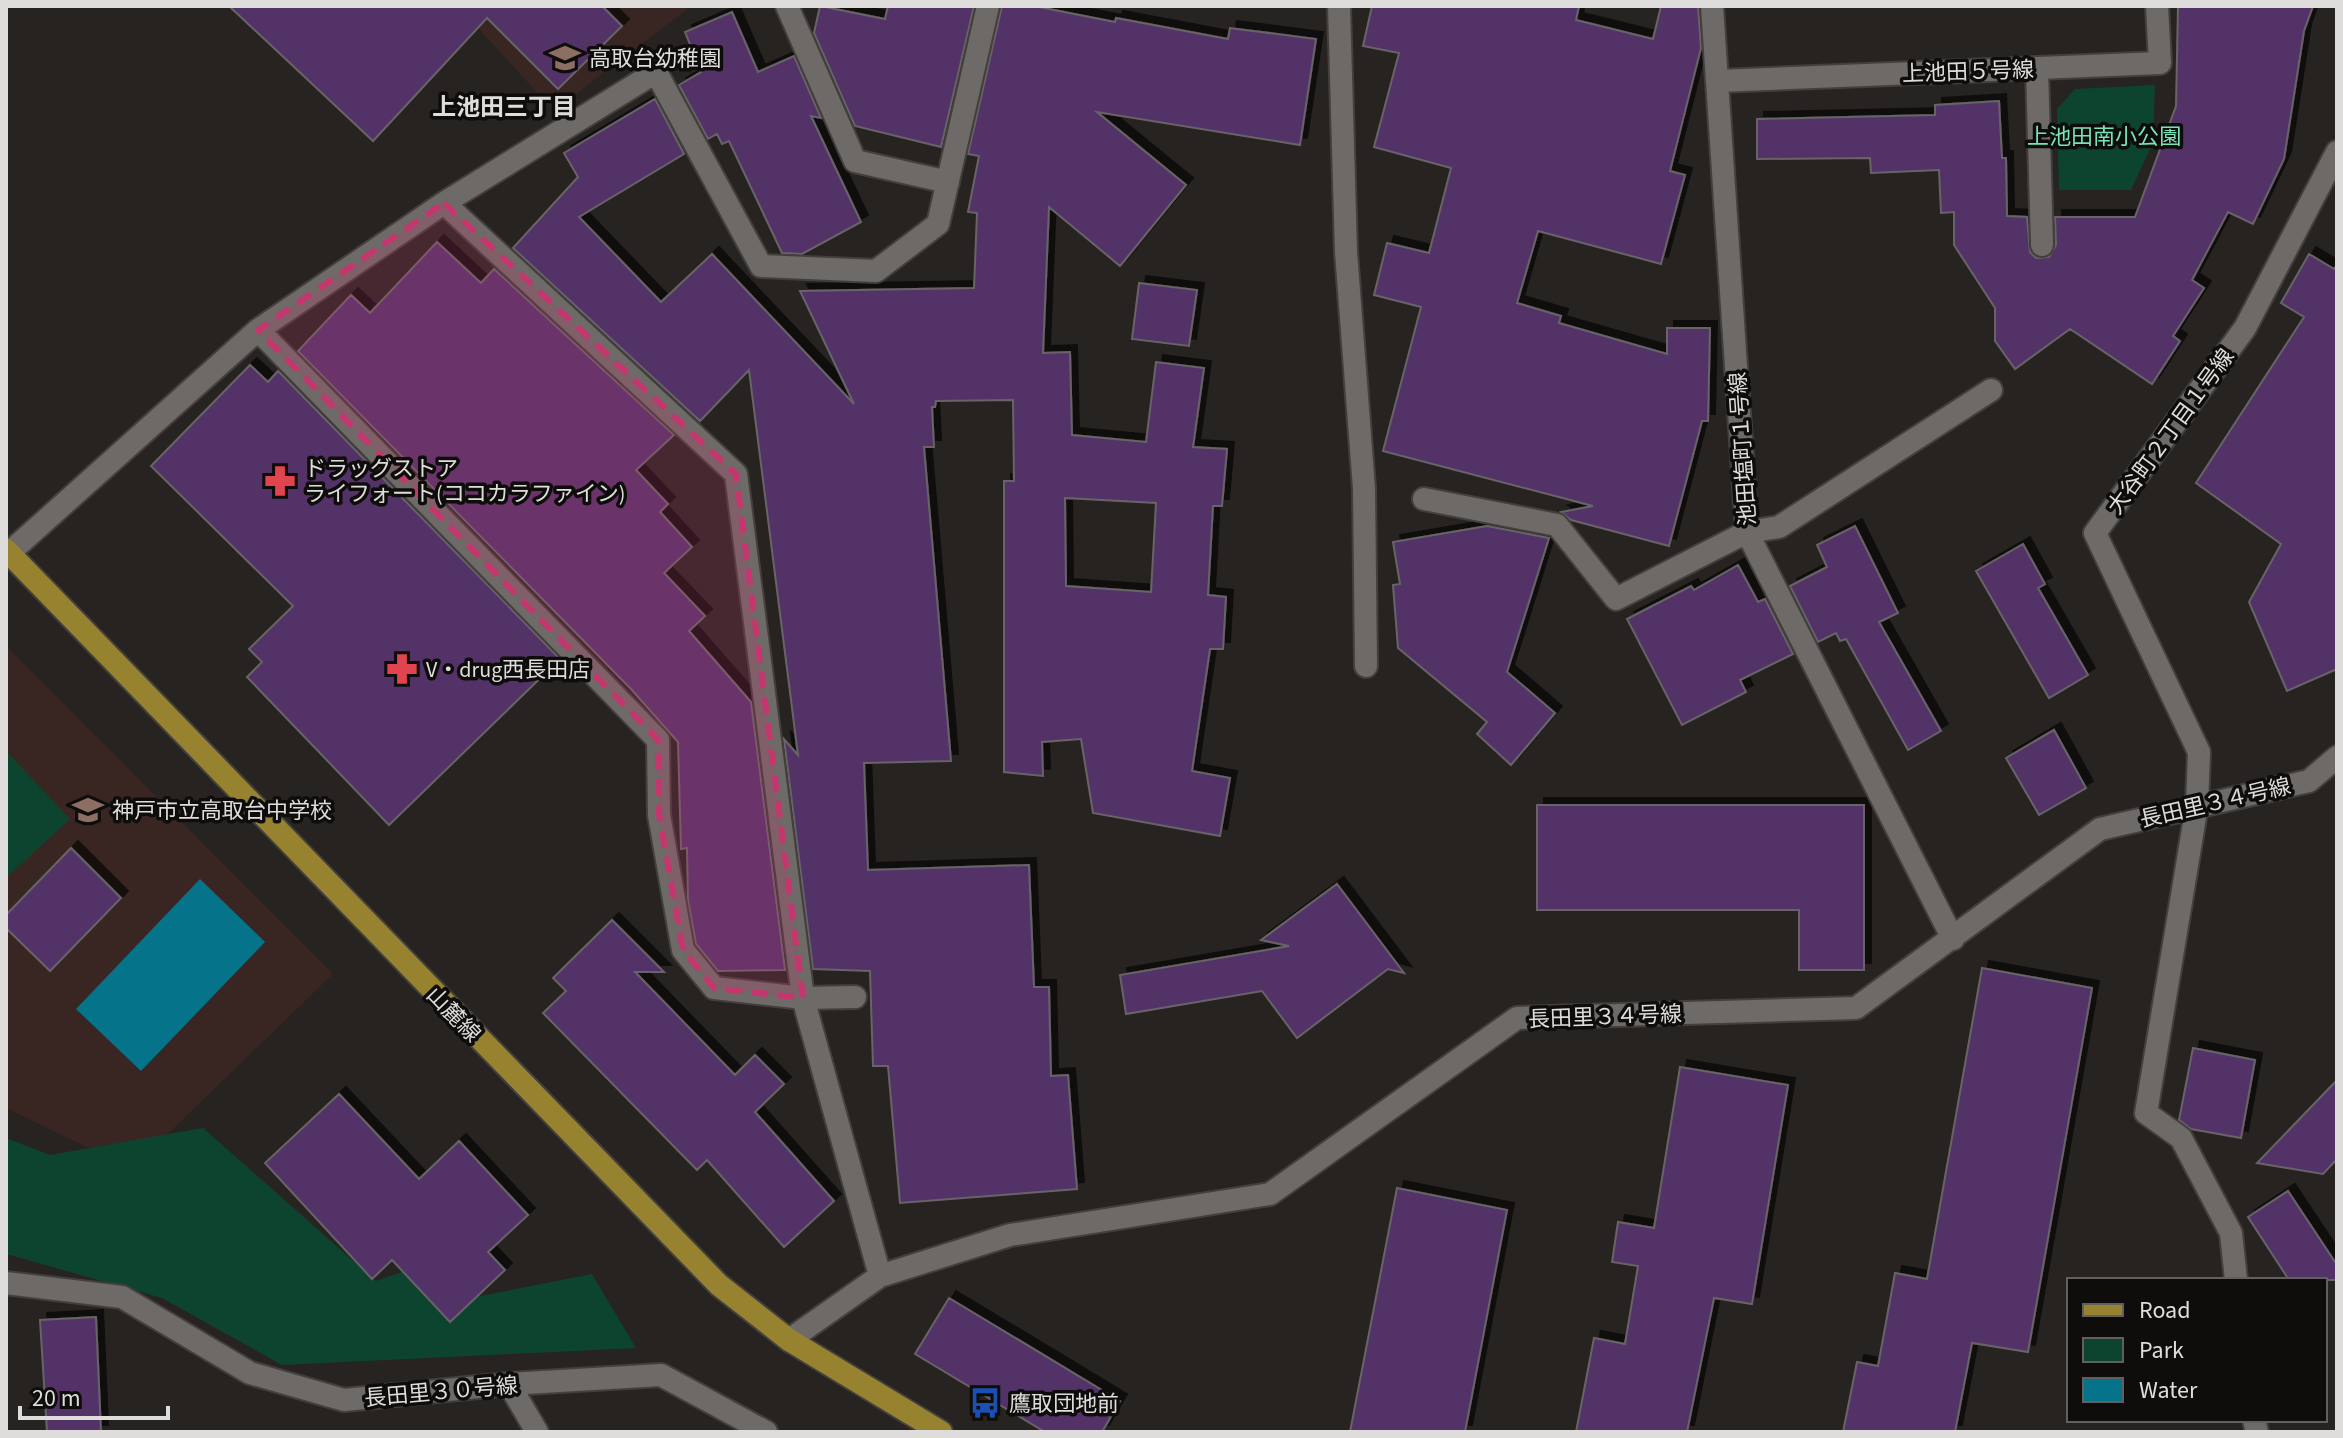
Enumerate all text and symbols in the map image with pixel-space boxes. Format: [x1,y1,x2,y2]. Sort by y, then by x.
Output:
school or university icon: 高取台幼稚園 [548,41,582,75]
place label: 高取台幼稚園 [589,43,721,75]
street label: 上池田５号線 [1902,54,2035,90]
district label: 上池田三丁目 [432,90,576,125]
park label: 上池田南小公園 [2027,121,2181,153]
street label: 大谷町２丁目１号線 [2100,342,2242,521]
street label: 池田塩町１号線 [1722,371,1764,527]
place label: ドラッグストア ライフォート(ココカラファイン) [304,453,625,510]
pharmacy icon: ドラッグストア ライフォート(ココカラファイン) [263,464,297,498]
pharmacy icon: V・drug西長田店 [385,652,419,686]
place label: V・drug西長田店 [426,654,590,686]
street label: 長田里３４号線 [2137,770,2294,836]
school or university icon: 神戸市立高取台中学校 [71,793,105,827]
place label: 神戸市立高取台中学校 [112,795,332,827]
street label: 山麓線 [419,980,488,1050]
street label: 長田里３４号線 [1528,998,1683,1036]
legend [2067,1278,2327,1422]
text: Road [2139,1293,2191,1328]
text: Park [2139,1333,2184,1368]
street label: 長田里３０号線 [363,1369,519,1415]
scale bar [20,1370,168,1420]
text: Water [2139,1373,2198,1408]
text: 20 m [32,1381,81,1416]
bus stop icon: 鷹取団地前 [968,1386,1002,1420]
place label: 鷹取団地前 [1009,1388,1119,1420]

